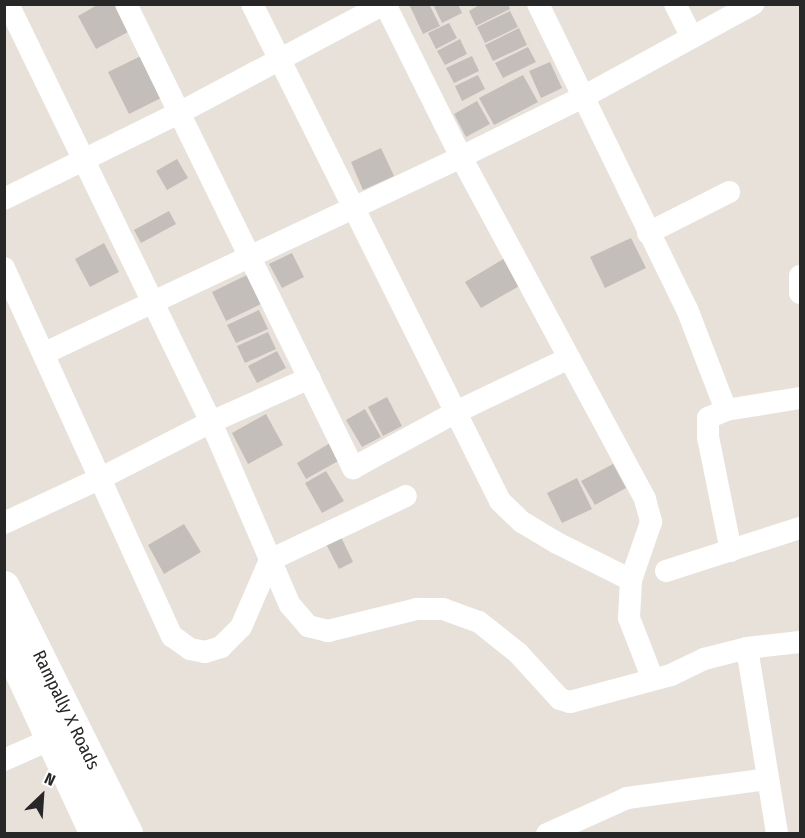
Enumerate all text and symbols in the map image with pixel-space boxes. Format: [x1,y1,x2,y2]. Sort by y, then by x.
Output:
street label: Rampally X Roads [28,647,104,773]
north arrow [12,766,72,826]
text: N [41,769,58,790]

